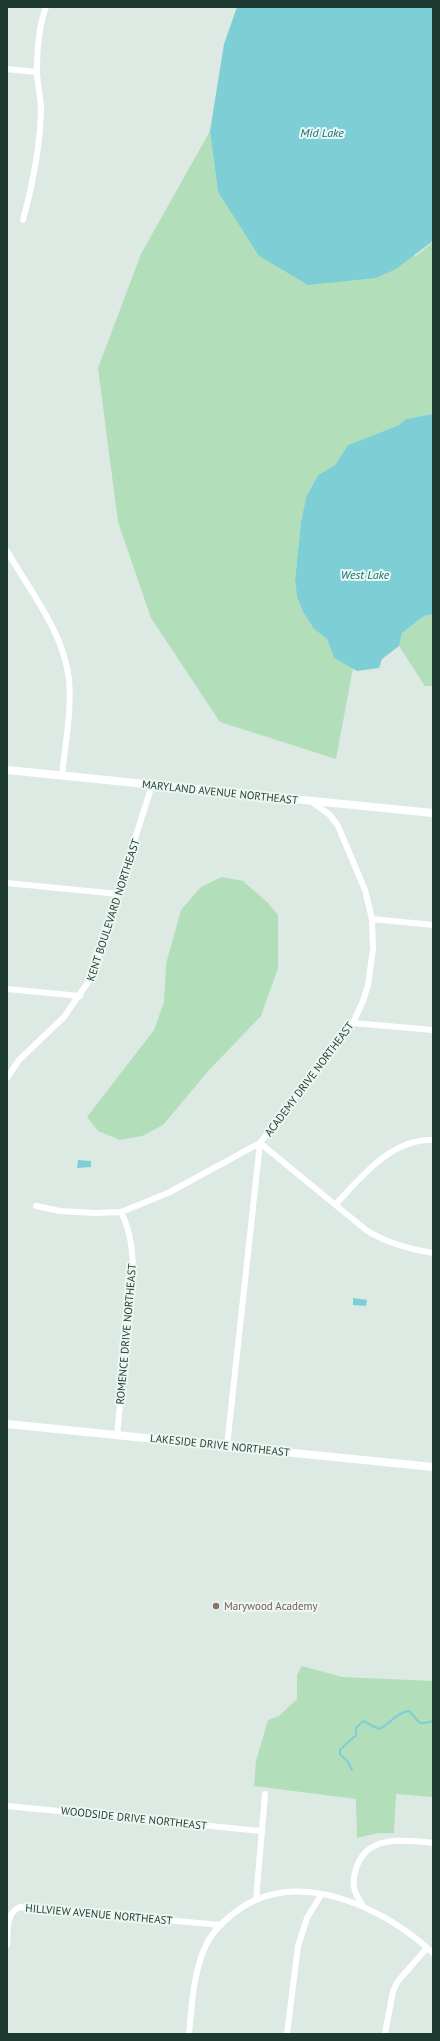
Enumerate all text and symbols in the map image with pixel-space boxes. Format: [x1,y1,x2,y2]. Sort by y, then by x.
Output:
water label: Mid Lake [300,125,344,140]
water label: West Lake [341,567,390,582]
street label: MARYLAND AVENUE NORTHEAST [141,777,299,807]
street label: KENT BOULEVARD NORTHEAST [83,837,143,983]
street label: ACADEMY DRIVE NORTHEAST [261,1019,357,1139]
street label: ROMENCE DRIVE NORTHEAST [113,1263,139,1405]
street label: LAKESIDE DRIVE NORTHEAST [149,1431,291,1459]
place label: Marywood Academy [224,1599,318,1613]
marker: Marywood Academy [211,1601,221,1611]
street label: WOODSIDE DRIVE NORTHEAST [60,1803,208,1833]
street label: HILLVIEW AVENUE NORTHEAST [25,1901,173,1927]

